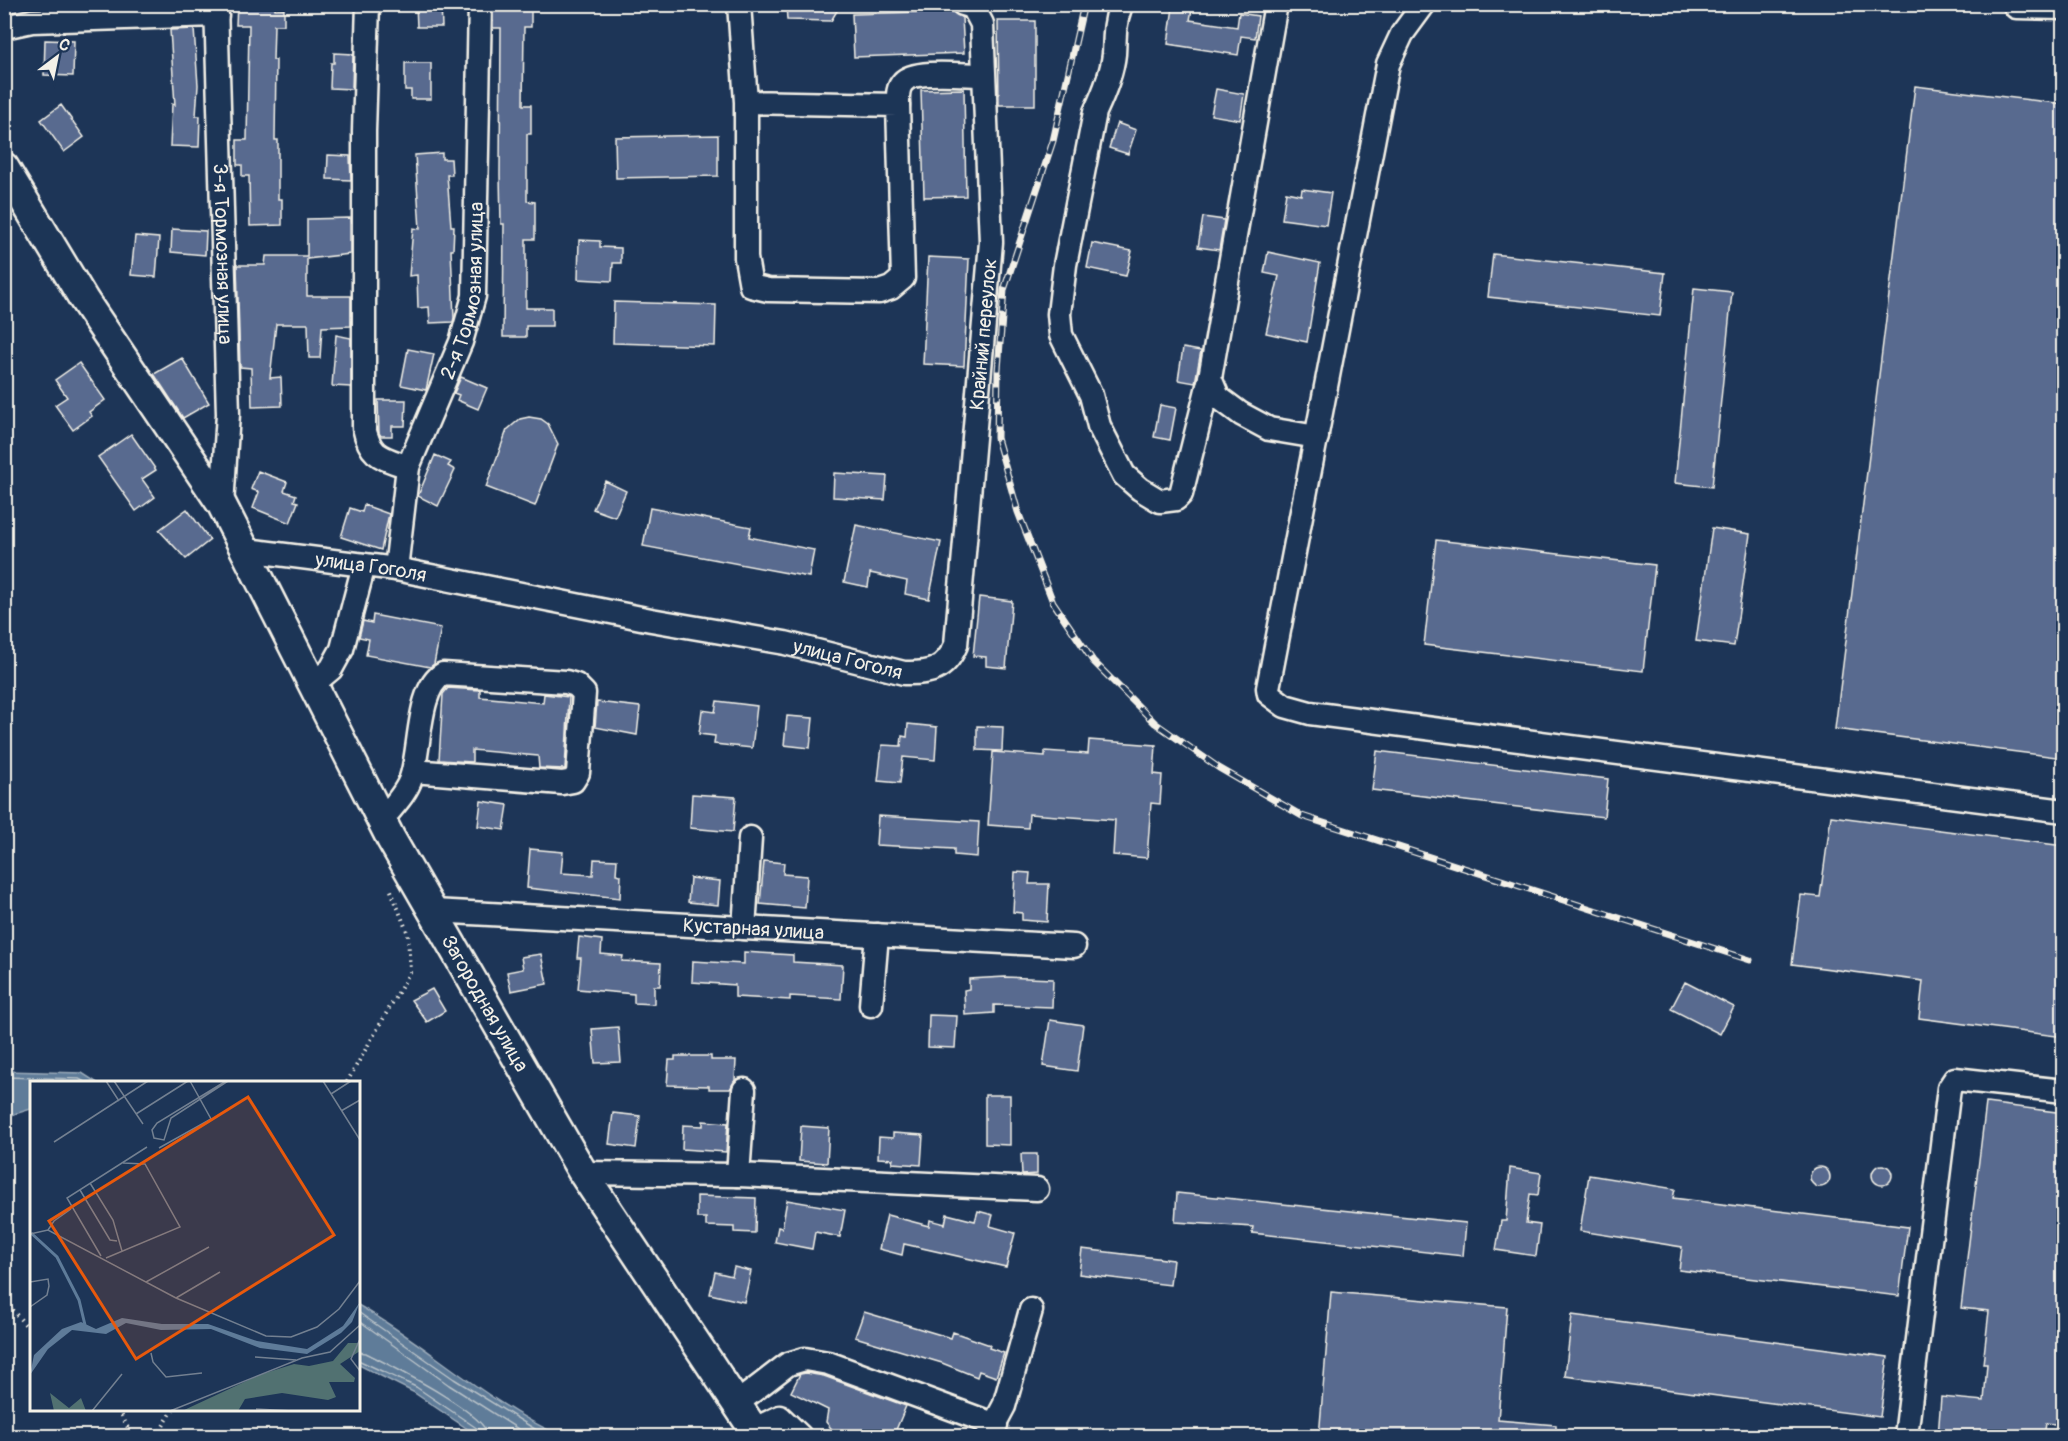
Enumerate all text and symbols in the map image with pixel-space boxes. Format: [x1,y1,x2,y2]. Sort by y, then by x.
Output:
north arrow [27,27,87,87]
text: С [55,34,74,56]
street label: 3-я Тормозная улица [208,163,238,345]
street label: 2-я Тормозная улица [435,201,489,383]
street label: Крайний переулок [964,257,1003,411]
street label: улица Гоголя [313,547,429,588]
street label: улица Гоголя [789,633,905,685]
street label: Кустарная улица [682,913,825,945]
street label: Загородная улица [436,930,534,1076]
inset map [30,1081,360,1411]

